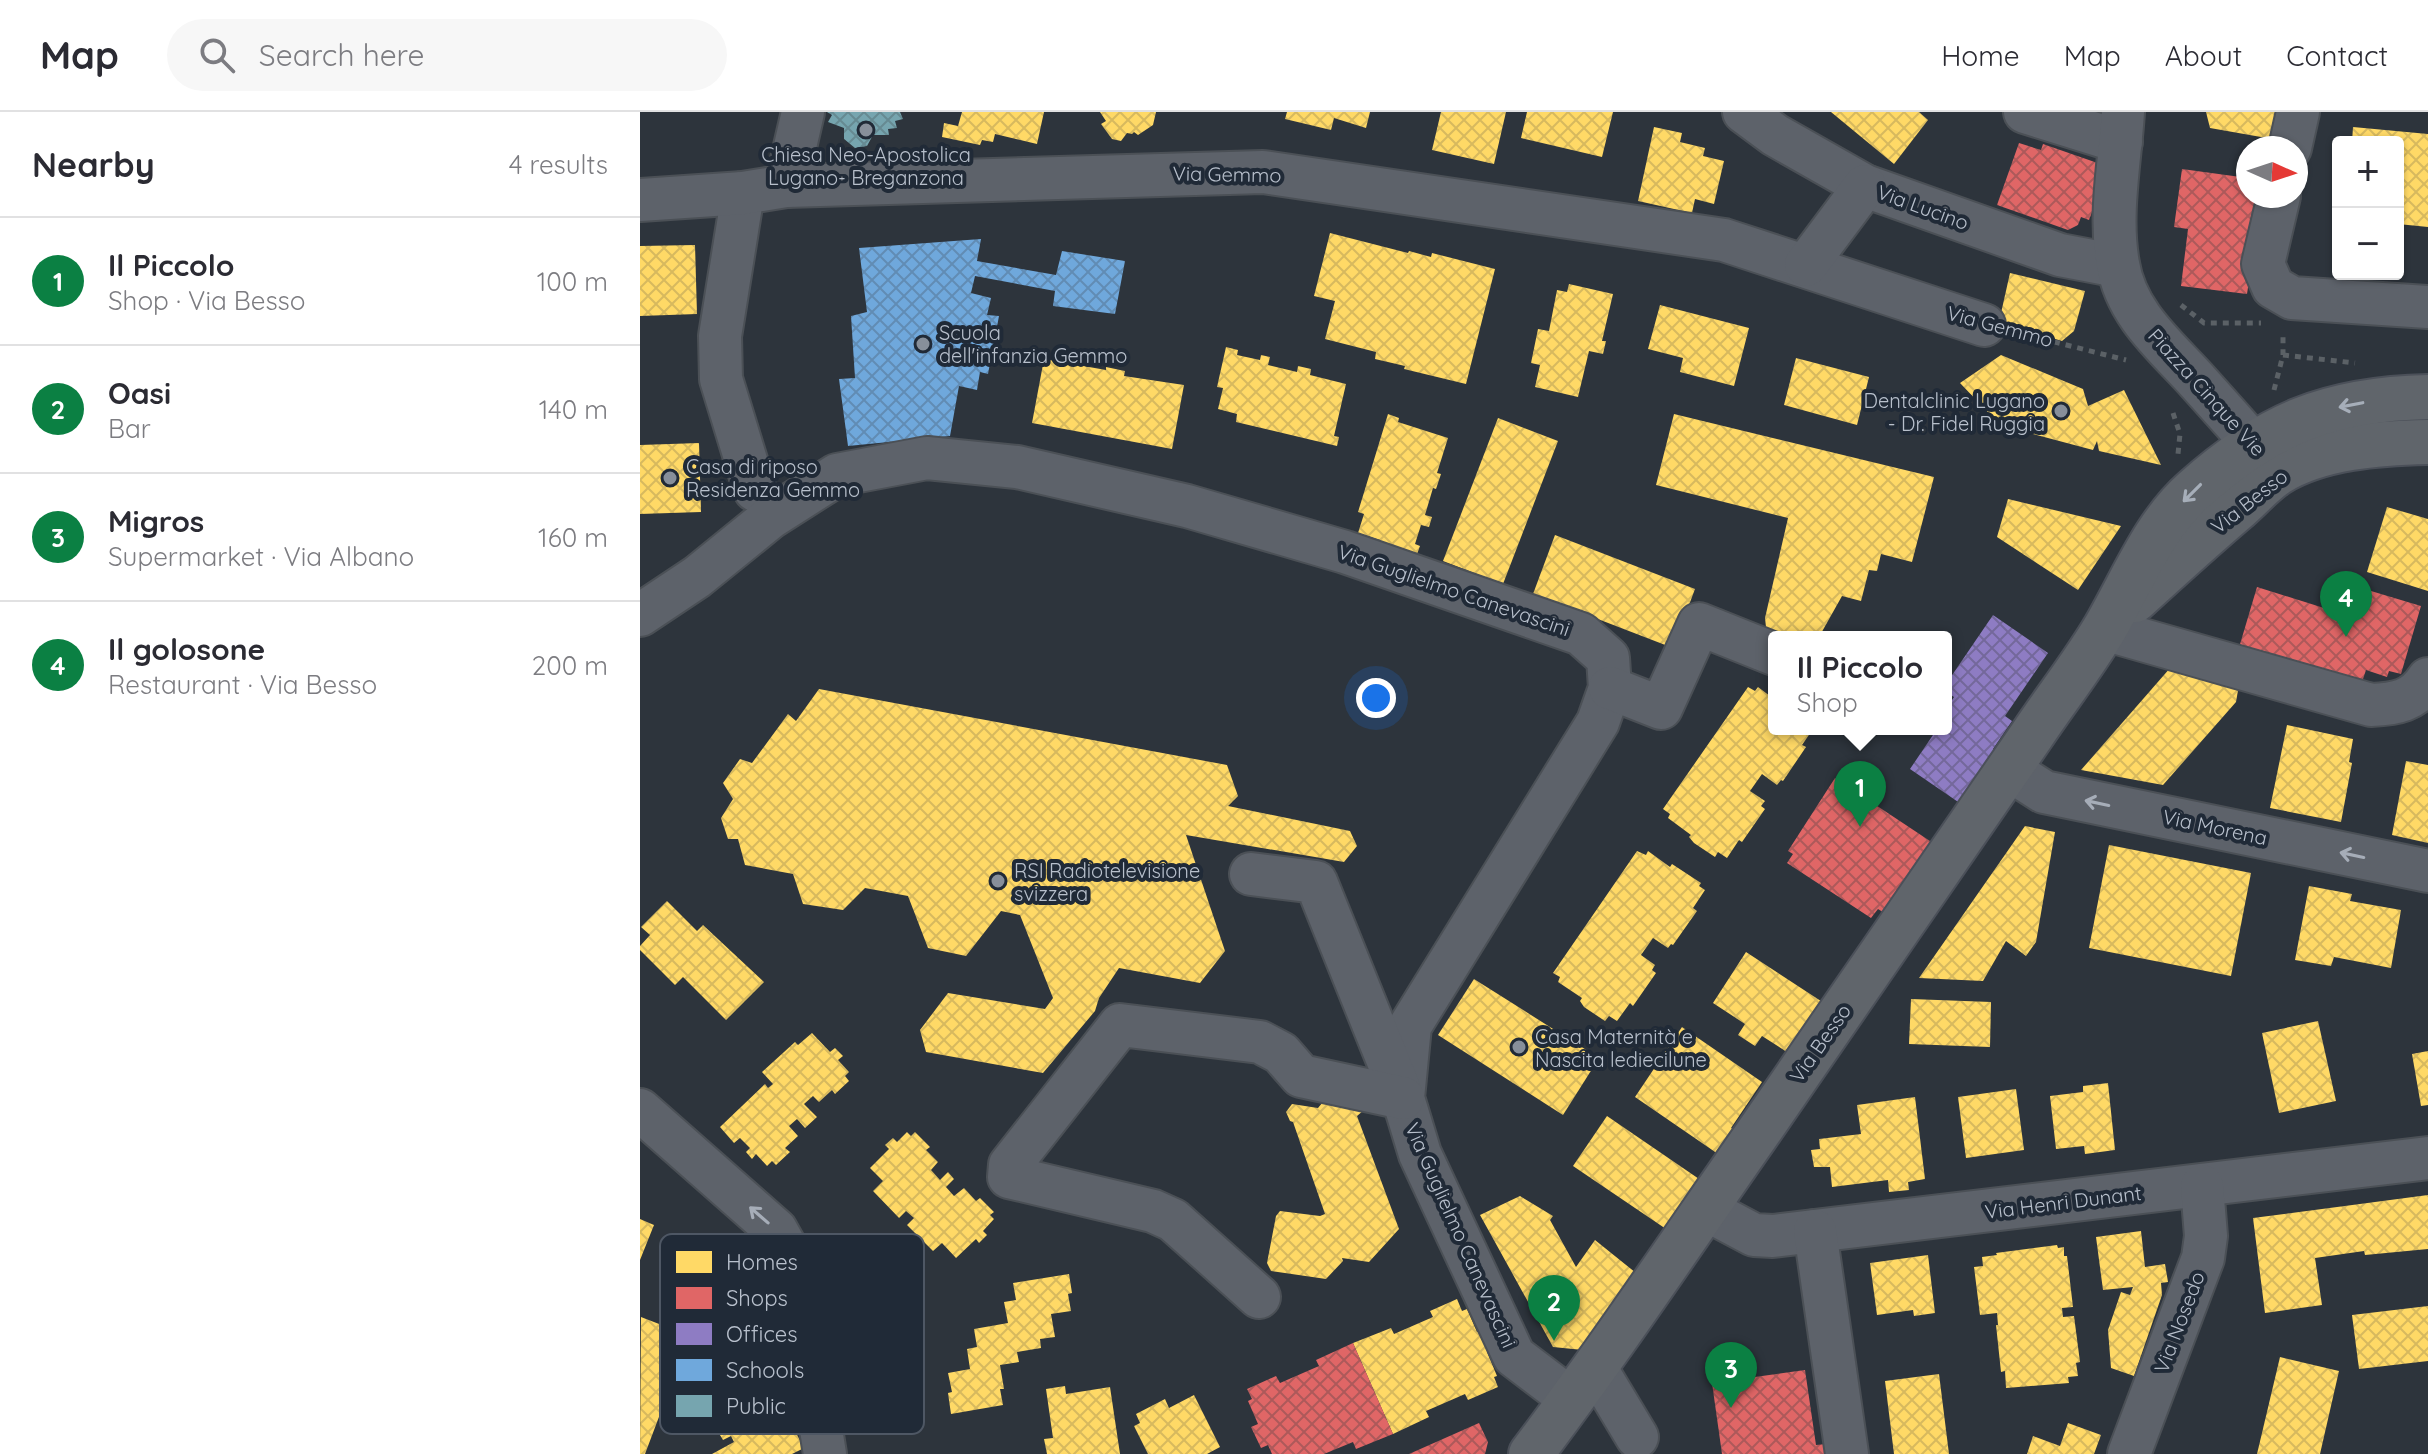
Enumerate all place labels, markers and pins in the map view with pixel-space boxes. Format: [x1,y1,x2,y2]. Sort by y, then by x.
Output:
marker: Chiesa Neo-Apostolica Lugano- Breganzona [857,121,875,139]
place label: Chiesa Neo-Apostolica Lugano- Breganzona [761,142,971,190]
place label: Scuola dell'infanzia Gemmo [939,320,1127,368]
marker: Scuola dell'infanzia Gemmo [914,335,932,353]
place label: Dentalclinic Lugano - Dr. Fidel Ruggia [1863,388,2045,436]
marker: Dentalclinic Lugano - Dr. Fidel Ruggia [2052,402,2070,420]
place label: Casa di riposo Residenza Gemmo [686,454,860,502]
marker: Casa di riposo Residenza Gemmo [661,469,679,487]
pin: 4 [2320,571,2372,637]
pin: 1 [1834,761,1886,827]
place label: RSI Radiotelevisione svizzera [1014,858,1200,906]
marker: RSI Radiotelevisione svizzera [989,872,1007,890]
place label: Casa Maternità e Nascita lediecilune [1535,1024,1707,1072]
marker: Casa Maternità e Nascita lediecilune [1510,1038,1528,1056]
pin: 2 [1528,1275,1580,1341]
pin: 3 [1705,1342,1757,1408]

